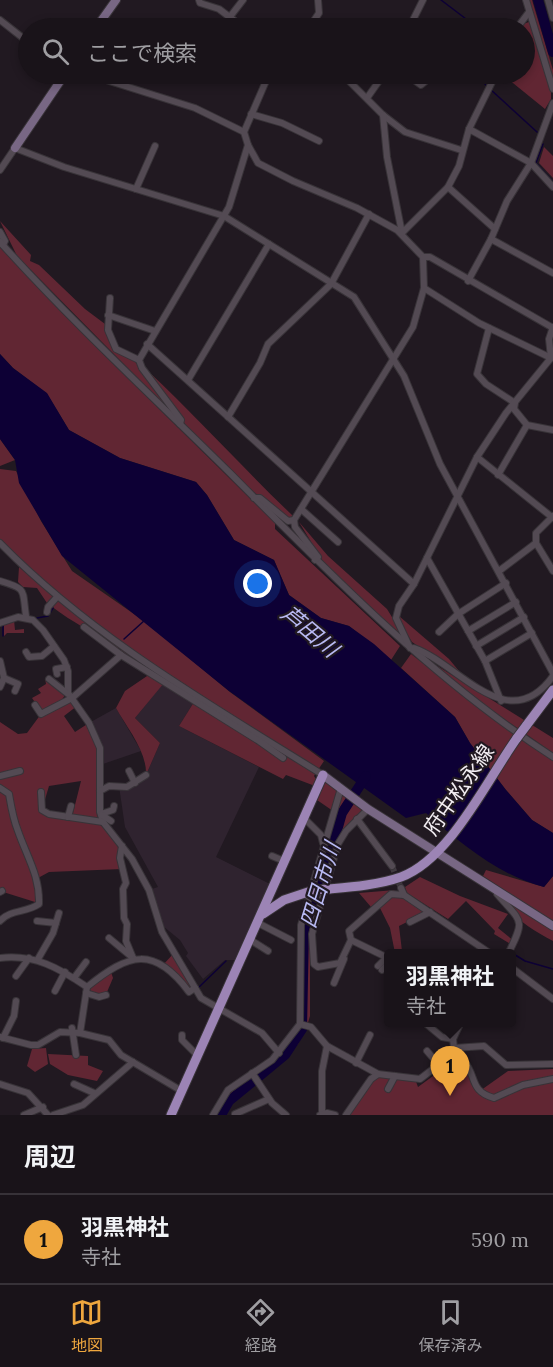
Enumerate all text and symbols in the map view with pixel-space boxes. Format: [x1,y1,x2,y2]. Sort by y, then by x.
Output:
search box [18,18,535,84]
icon: search [39,35,72,68]
text: ここで検索 [87,39,197,67]
your location [243,569,272,598]
water label: 芦田川 [276,599,346,664]
street label: 府中松永線 [417,739,500,840]
water label: 四日市川 [294,837,347,931]
popup [384,949,516,1027]
text: 羽黒神社 [406,962,494,990]
text: 寺社 [406,993,446,1018]
pin: 1 [430,1046,470,1096]
text: 周辺 [24,1140,76,1173]
text: 羽黒神社 [81,1213,169,1241]
text: 1 [39,1227,48,1252]
text: 590 m [471,1227,529,1252]
text: 寺社 [81,1244,121,1269]
tab: 地図 [70,1296,103,1356]
tab: 経路 [244,1296,277,1356]
tab: 保存済み [418,1296,482,1356]

